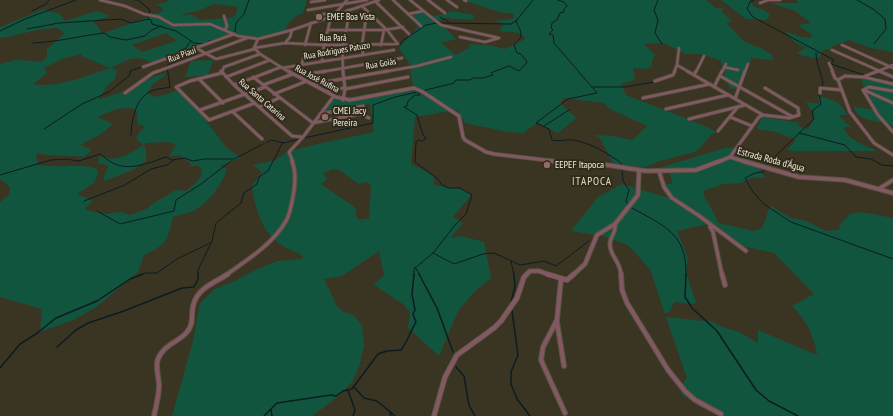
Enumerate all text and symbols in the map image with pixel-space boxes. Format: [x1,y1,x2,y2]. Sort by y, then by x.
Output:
marker: EMEF Boa Vista [314,12,324,22]
place label: EMEF Boa Vista [327,12,375,22]
street label: Rua Pará [319,33,347,43]
street label: Rua Rodrigues Patuzo [303,40,371,62]
street label: Rua Piauí [166,45,198,65]
street label: Rua Goiás [365,56,397,72]
street label: Rua José Rufina [293,63,341,95]
street label: Rua Santa Catarina [236,77,288,123]
place label: CMEI Jacy Pereira [333,105,366,128]
marker: CMEI Jacy Pereira [320,112,330,122]
street label: Estrada Roda d'Água [736,145,806,175]
place label: EEPEF Itapoca [555,159,604,171]
marker: EEPEF Itapoca [542,160,552,170]
district label: ITAPOCA [572,175,612,189]

